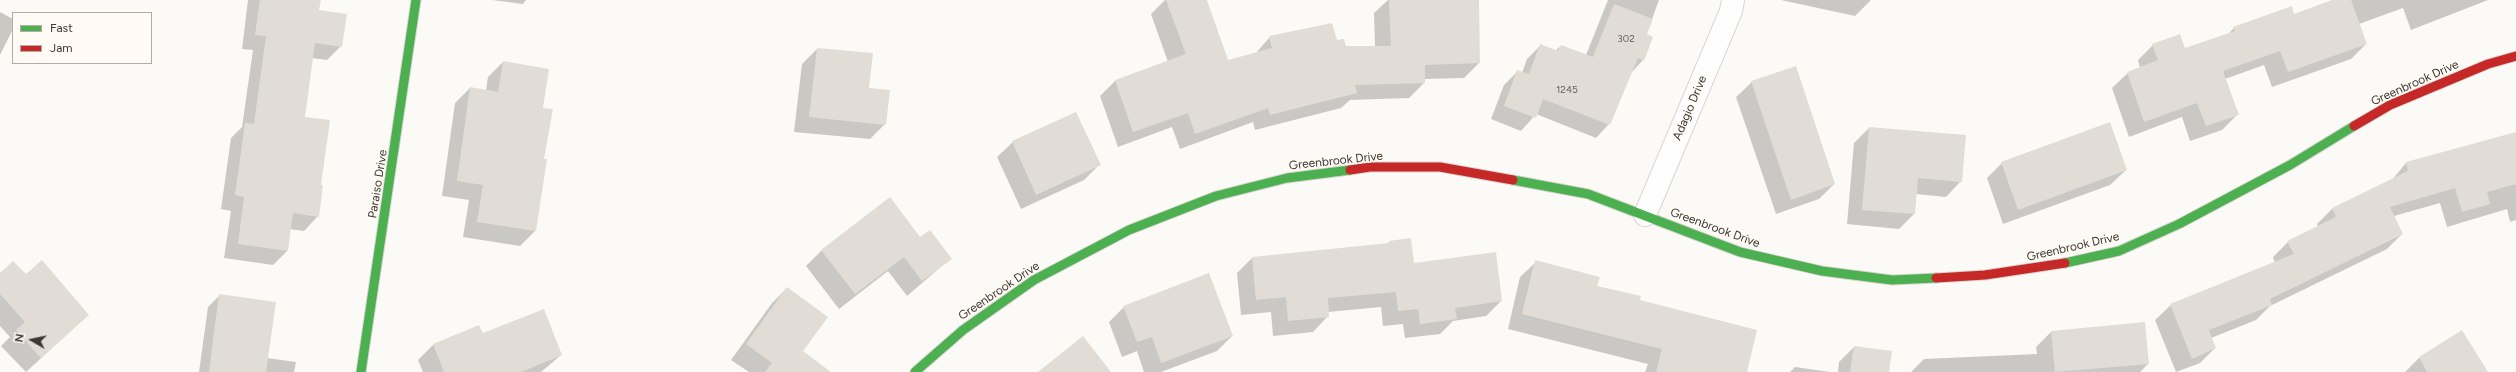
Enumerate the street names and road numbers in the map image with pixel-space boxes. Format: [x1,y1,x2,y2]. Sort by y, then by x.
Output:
street label: Greenbrook Drive [2369,57,2461,109]
street label: Adagio Drive [1670,74,1710,142]
street label: Paraiso Drive [365,149,391,219]
street label: Greenbrook Drive [1288,149,1384,173]
street label: Greenbrook Drive [1668,205,1762,251]
street label: Greenbrook Drive [2025,229,2121,265]
street label: Greenbrook Drive [956,259,1042,323]

